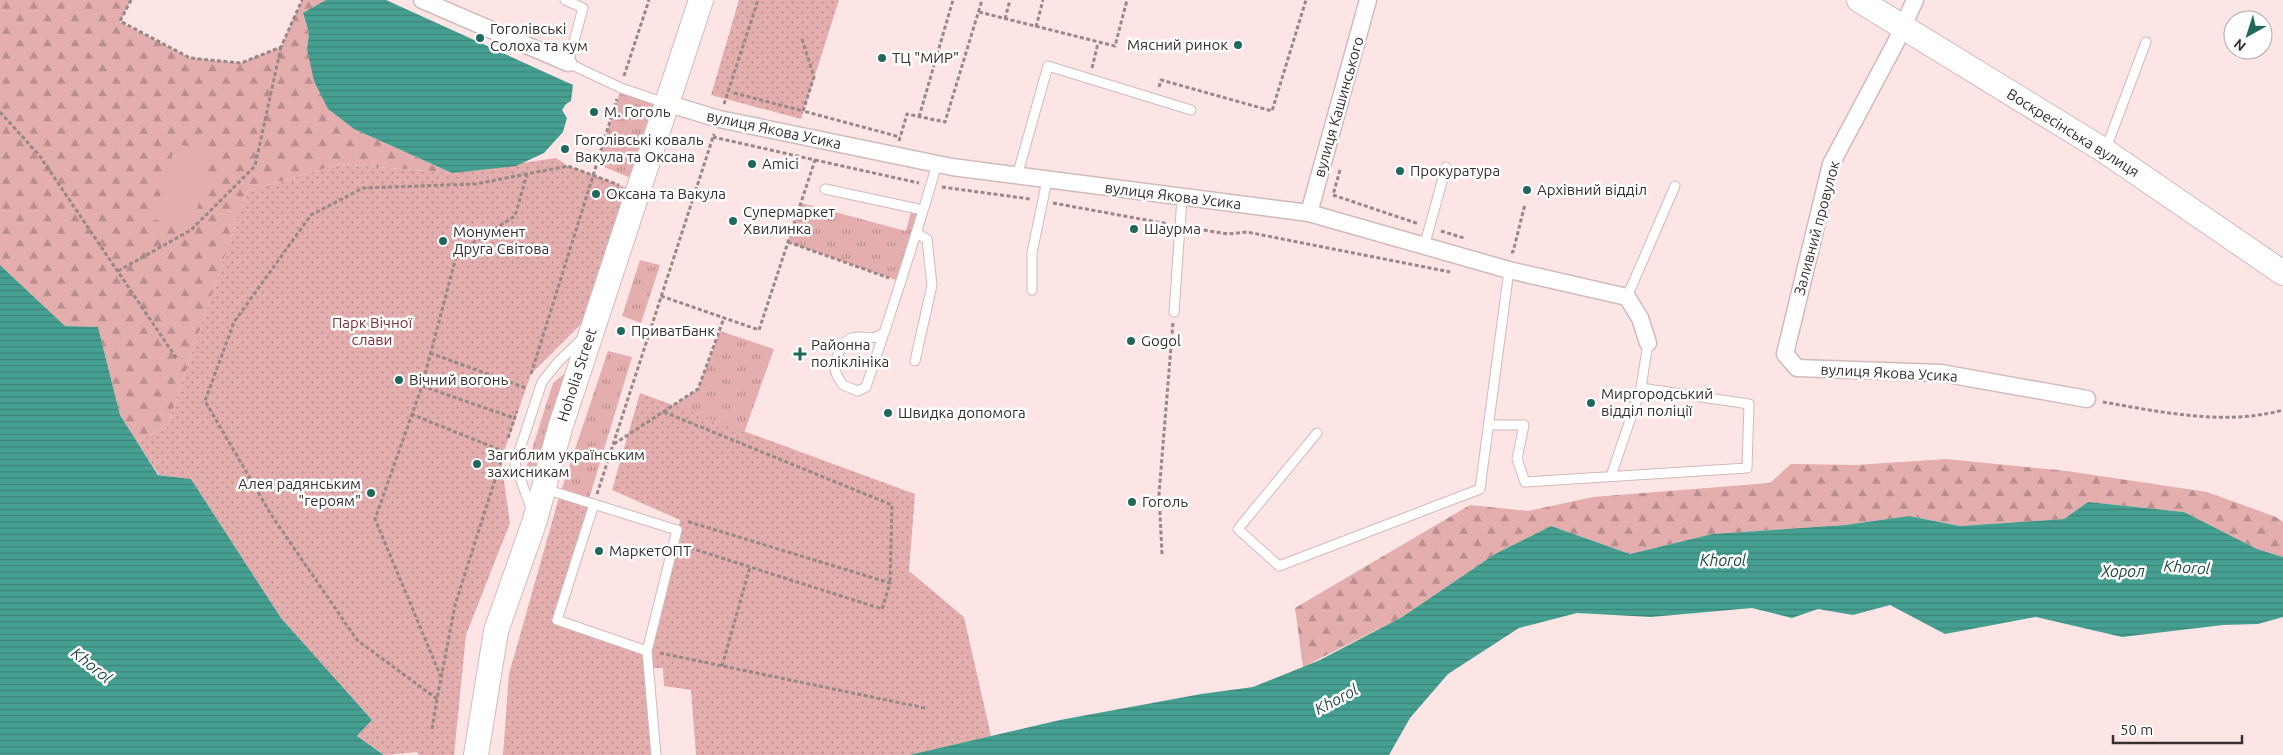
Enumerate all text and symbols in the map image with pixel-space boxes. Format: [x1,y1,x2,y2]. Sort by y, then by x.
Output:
north arrow [2223,10,2273,60]
place label: Гоголівські Солоха та кум [490,20,588,54]
marker: Гоголівські Солоха та кум [474,32,486,44]
street label: вулиця Кашинського [1310,35,1367,179]
place label: Мясний ринок [1127,36,1228,53]
text: N [2231,36,2249,55]
marker: Мясний ринок [1232,39,1244,51]
place label: ТЦ "МИР" [892,49,959,66]
marker: ТЦ "МИР" [876,52,888,64]
street label: Воскресінська вулиця [2004,85,2143,180]
place label: М. Гоголь [604,103,671,120]
marker: М. Гоголь [588,106,600,118]
street label: вулиця Якова Усика [705,107,843,152]
place label: Гоголівські коваль Вакула та Оксана [575,131,704,165]
marker: Гоголівські коваль Вакула та Оксана [559,143,571,155]
place label: Amici [762,155,799,172]
marker: Amici [746,158,758,170]
street label: Заливний провулок [1790,158,1843,297]
place label: Прокуратура [1410,162,1500,179]
marker: Прокуратура [1394,165,1406,177]
street label: вулиця Якова Усика [1104,179,1242,212]
place label: Архівний відділ [1537,181,1647,198]
marker: Архівний відділ [1521,184,1533,196]
place label: Оксана та Вакула [606,185,726,202]
marker: Оксана та Вакула [590,188,602,200]
place label: Супермаркет Хвилинка [743,203,835,237]
marker: Супермаркет Хвилинка [727,215,739,227]
place label: Шаурма [1144,220,1201,237]
place label: Монумент Друга Світова [453,223,549,257]
marker: Шаурма [1128,223,1140,235]
marker: Монумент Друга Світова [437,235,449,247]
park label: Парк Вічної слави [332,314,412,348]
place label: ПриватБанк [631,322,715,339]
marker: ПриватБанк [615,325,627,337]
street label: Hoholia Street [553,326,600,424]
place label: Gogol [1141,332,1181,349]
marker: Gogol [1125,335,1137,347]
place label: Районна поліклініка [811,336,889,370]
marker: Районна поліклініка [793,347,807,361]
street label: вулиця Якова Усика [1820,360,1958,385]
place label: Вічний вогонь [409,371,509,388]
marker: Вічний вогонь [393,374,405,386]
place label: Миргородський відділ поліції [1601,385,1713,419]
marker: Миргородський відділ поліції [1585,397,1597,409]
place label: Швидка допомога [898,404,1026,421]
marker: Швидка допомога [882,407,894,419]
place label: Загиблим українським захисникам [487,446,645,480]
marker: Загиблим українським захисникам [471,458,483,470]
place label: Алея радянським "героям" [238,475,361,509]
marker: Алея радянським "героям" [365,487,377,499]
place label: Гоголь [1142,493,1188,510]
marker: Гоголь [1126,496,1138,508]
place label: МаркетОПТ [609,542,692,559]
marker: МаркетОПТ [593,545,605,557]
water label: Khorol [1700,551,1747,569]
water label: Khorol [2163,556,2211,578]
water label: Хорол [2100,562,2145,580]
water label: Khorol [68,643,116,687]
water label: Khorol [1311,680,1361,718]
scale bar [2113,712,2242,744]
text: 50 m [2120,721,2153,738]

